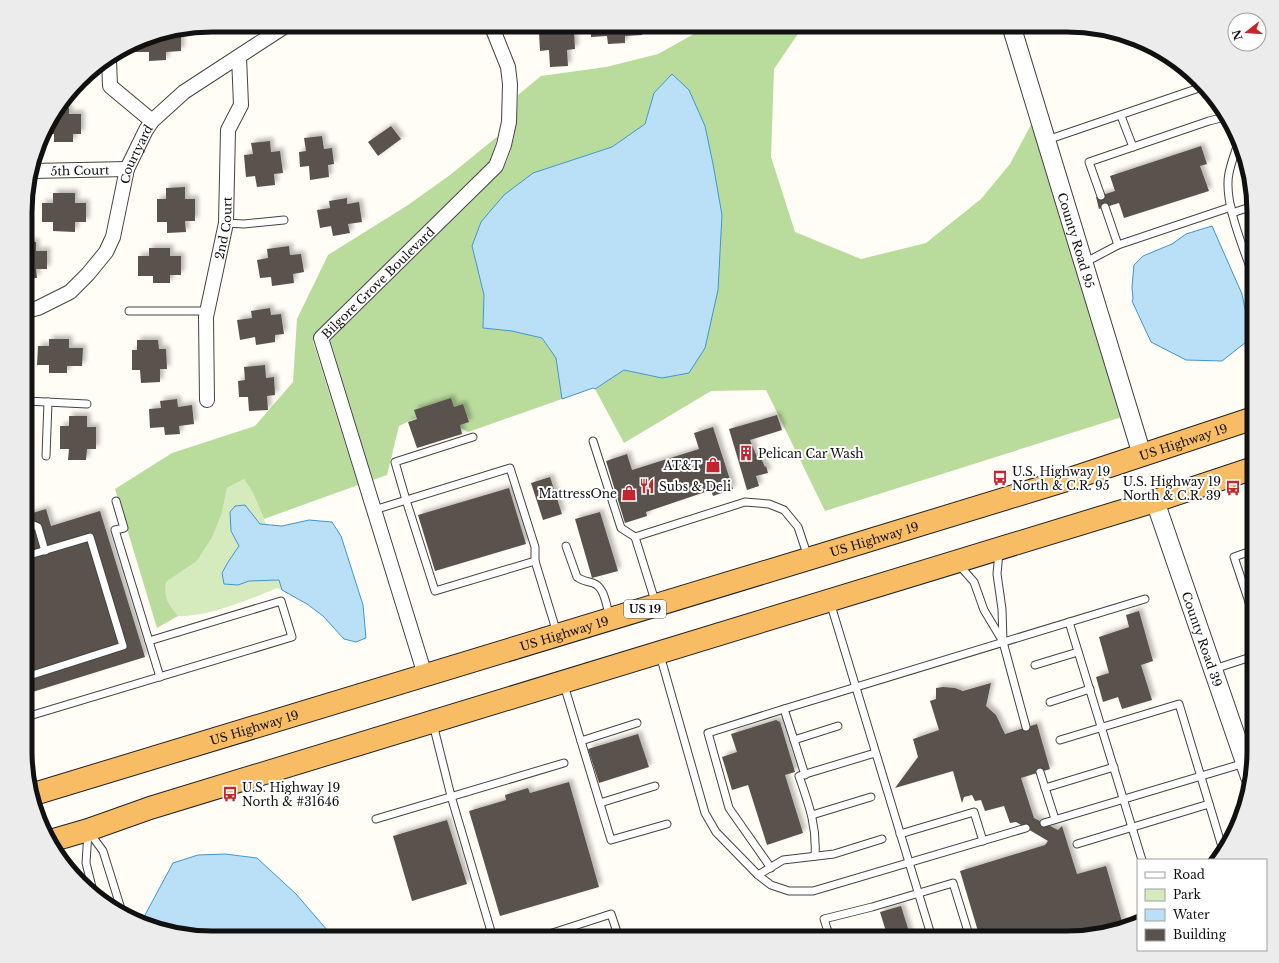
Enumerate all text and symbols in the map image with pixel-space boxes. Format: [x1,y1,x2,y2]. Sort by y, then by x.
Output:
north arrow [1227,12,1267,52]
text: N [1229,27,1246,42]
street label: Courtyard [117,121,155,185]
street label: 5th Court [50,162,110,178]
street label: County Road 95 [1055,191,1098,290]
street label: 2nd Court [211,196,234,260]
street label: Bilgore Grove Boulevard [318,224,437,341]
street label: US Highway 19 [1137,420,1229,463]
building icon: Pelican Car Wash [737,444,755,462]
place label: Pelican Car Wash [758,446,864,461]
shop icon: AT&T [704,456,722,474]
place label: AT&T [662,458,701,473]
place label: U.S. Highway 19 North & C.R. 95 [1012,464,1110,493]
bus stop icon: U.S. Highway 19 North & C.R. 95 [991,469,1009,487]
place label: U.S. Highway 19 North & C.R. 39 [1123,474,1221,503]
restaurant icon: Subs & Deli [638,477,656,495]
place label: Subs & Deli [659,479,731,494]
bus stop icon: U.S. Highway 19 North & C.R. 39 [1224,479,1242,497]
shop icon: MattressOne [620,484,638,502]
place label: MattressOne [538,486,617,501]
street label: US Highway 19 [828,518,920,559]
street label: County Road 39 [1179,589,1226,689]
road number: US 19 [624,600,666,618]
street label: US Highway 19 [518,612,610,654]
street label: US Highway 19 [208,707,300,748]
place label: U.S. Highway 19 North & #31646 [242,780,340,809]
bus stop icon: U.S. Highway 19 North & #31646 [221,785,239,803]
legend [1137,859,1267,951]
text: Road [1173,867,1205,882]
text: Park [1173,887,1201,902]
text: Water [1172,907,1210,922]
text: Building [1173,927,1227,942]

